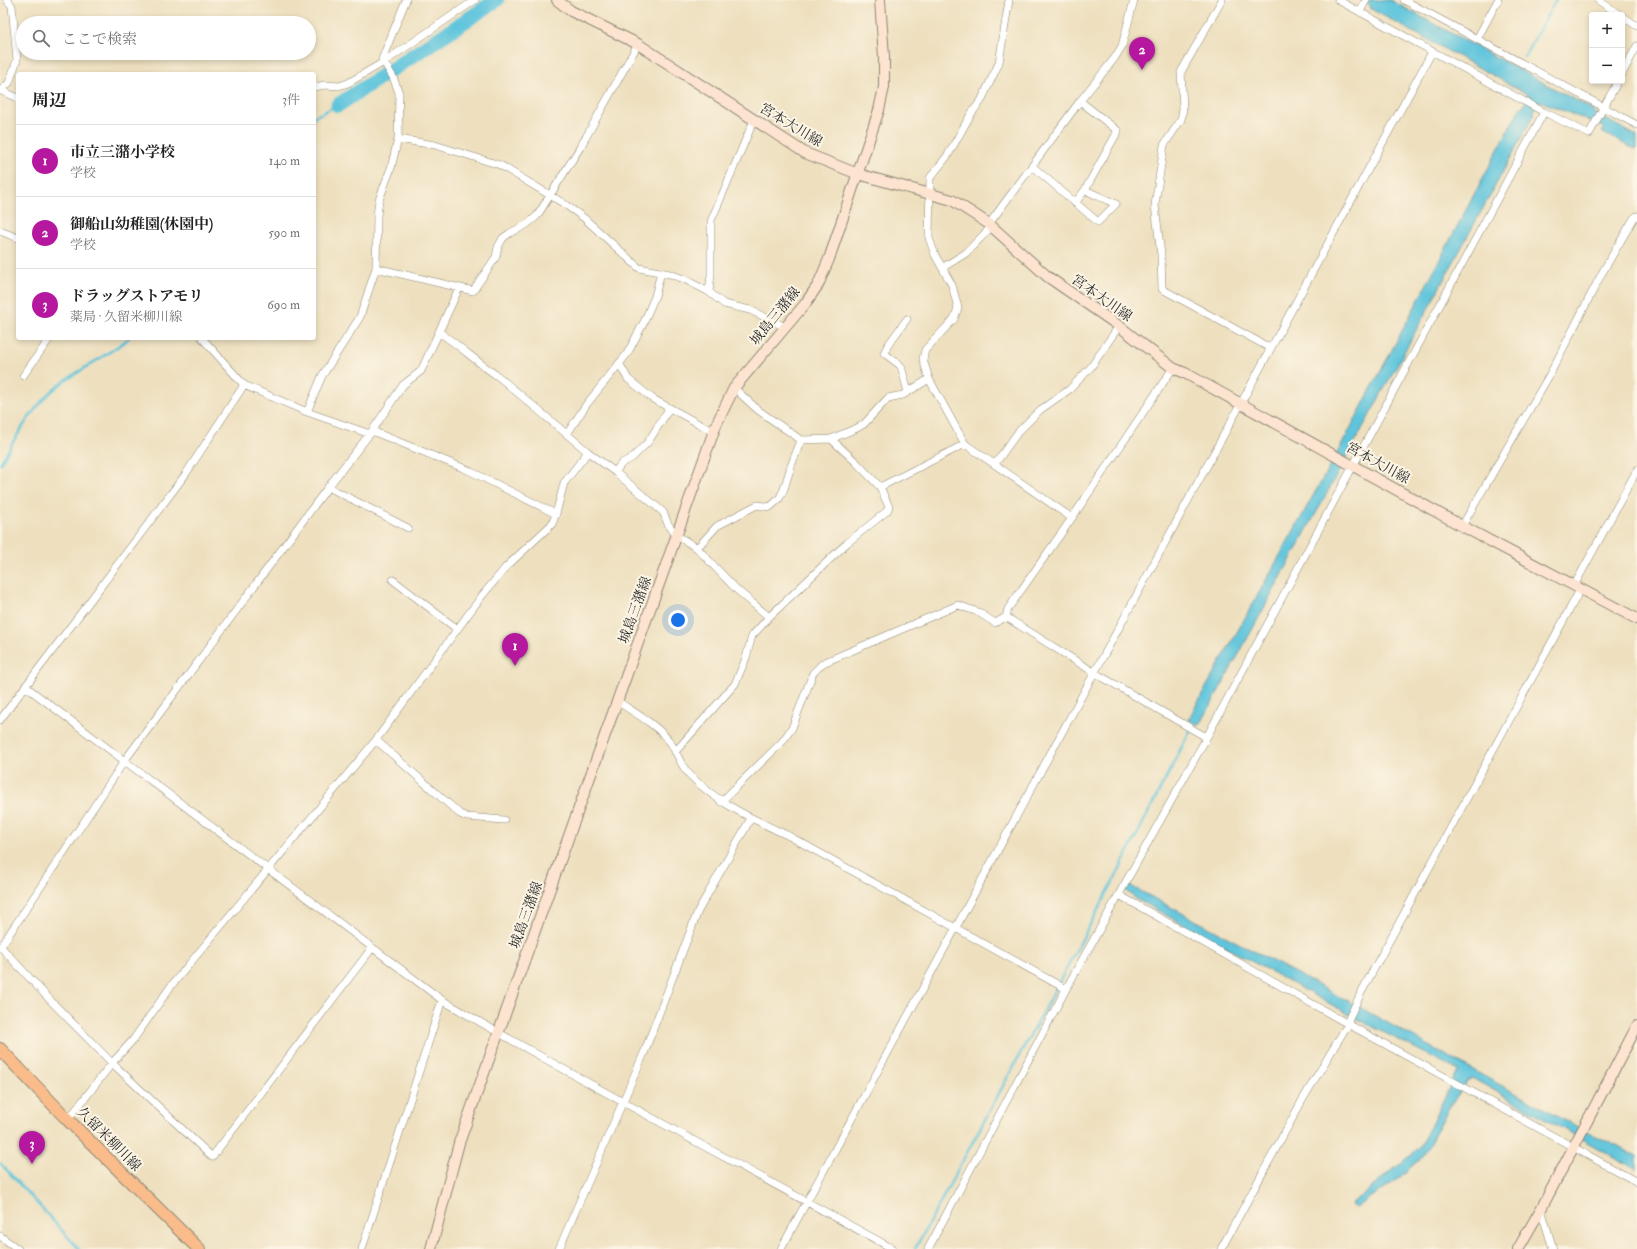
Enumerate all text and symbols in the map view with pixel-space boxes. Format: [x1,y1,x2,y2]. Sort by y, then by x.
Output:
map controls [1589,12,1625,84]
button: + [1589,12,1625,48]
search box [16,16,316,60]
icon: search [30,27,52,49]
text: ここで検索 [62,30,137,49]
pin: 2 [1129,37,1155,70]
button: − [1589,48,1625,84]
text: 周辺 [32,90,66,111]
text: 3件 [282,92,300,108]
street label: 宮本大川線 [757,100,825,150]
text: 市立三潴小学校 [70,143,175,162]
text: 1 [43,153,47,169]
text: 140 m [269,153,300,169]
text: 学校 [70,165,96,181]
text: 御船山幼稚園(休園中) [70,215,213,234]
text: 2 [42,225,48,241]
text: 590 m [268,225,300,241]
text: 学校 [70,237,96,253]
street label: 宮本大川線 [1068,271,1136,325]
street label: 城島三潴線 [746,283,804,349]
text: ドラッグストアモリ [70,287,204,306]
text: 3 [43,297,48,313]
text: 690 m [267,297,300,313]
text: 薬局 · 久留米柳川線 [70,309,182,325]
street label: 宮本大川線 [1343,439,1413,487]
street label: 城島三潴線 [615,574,655,646]
your location [668,610,688,630]
pin: 1 [502,633,528,666]
street label: 城島三潴線 [506,879,546,951]
street label: 久留米柳川線 [73,1103,145,1175]
pin: 3 [19,1131,45,1164]

